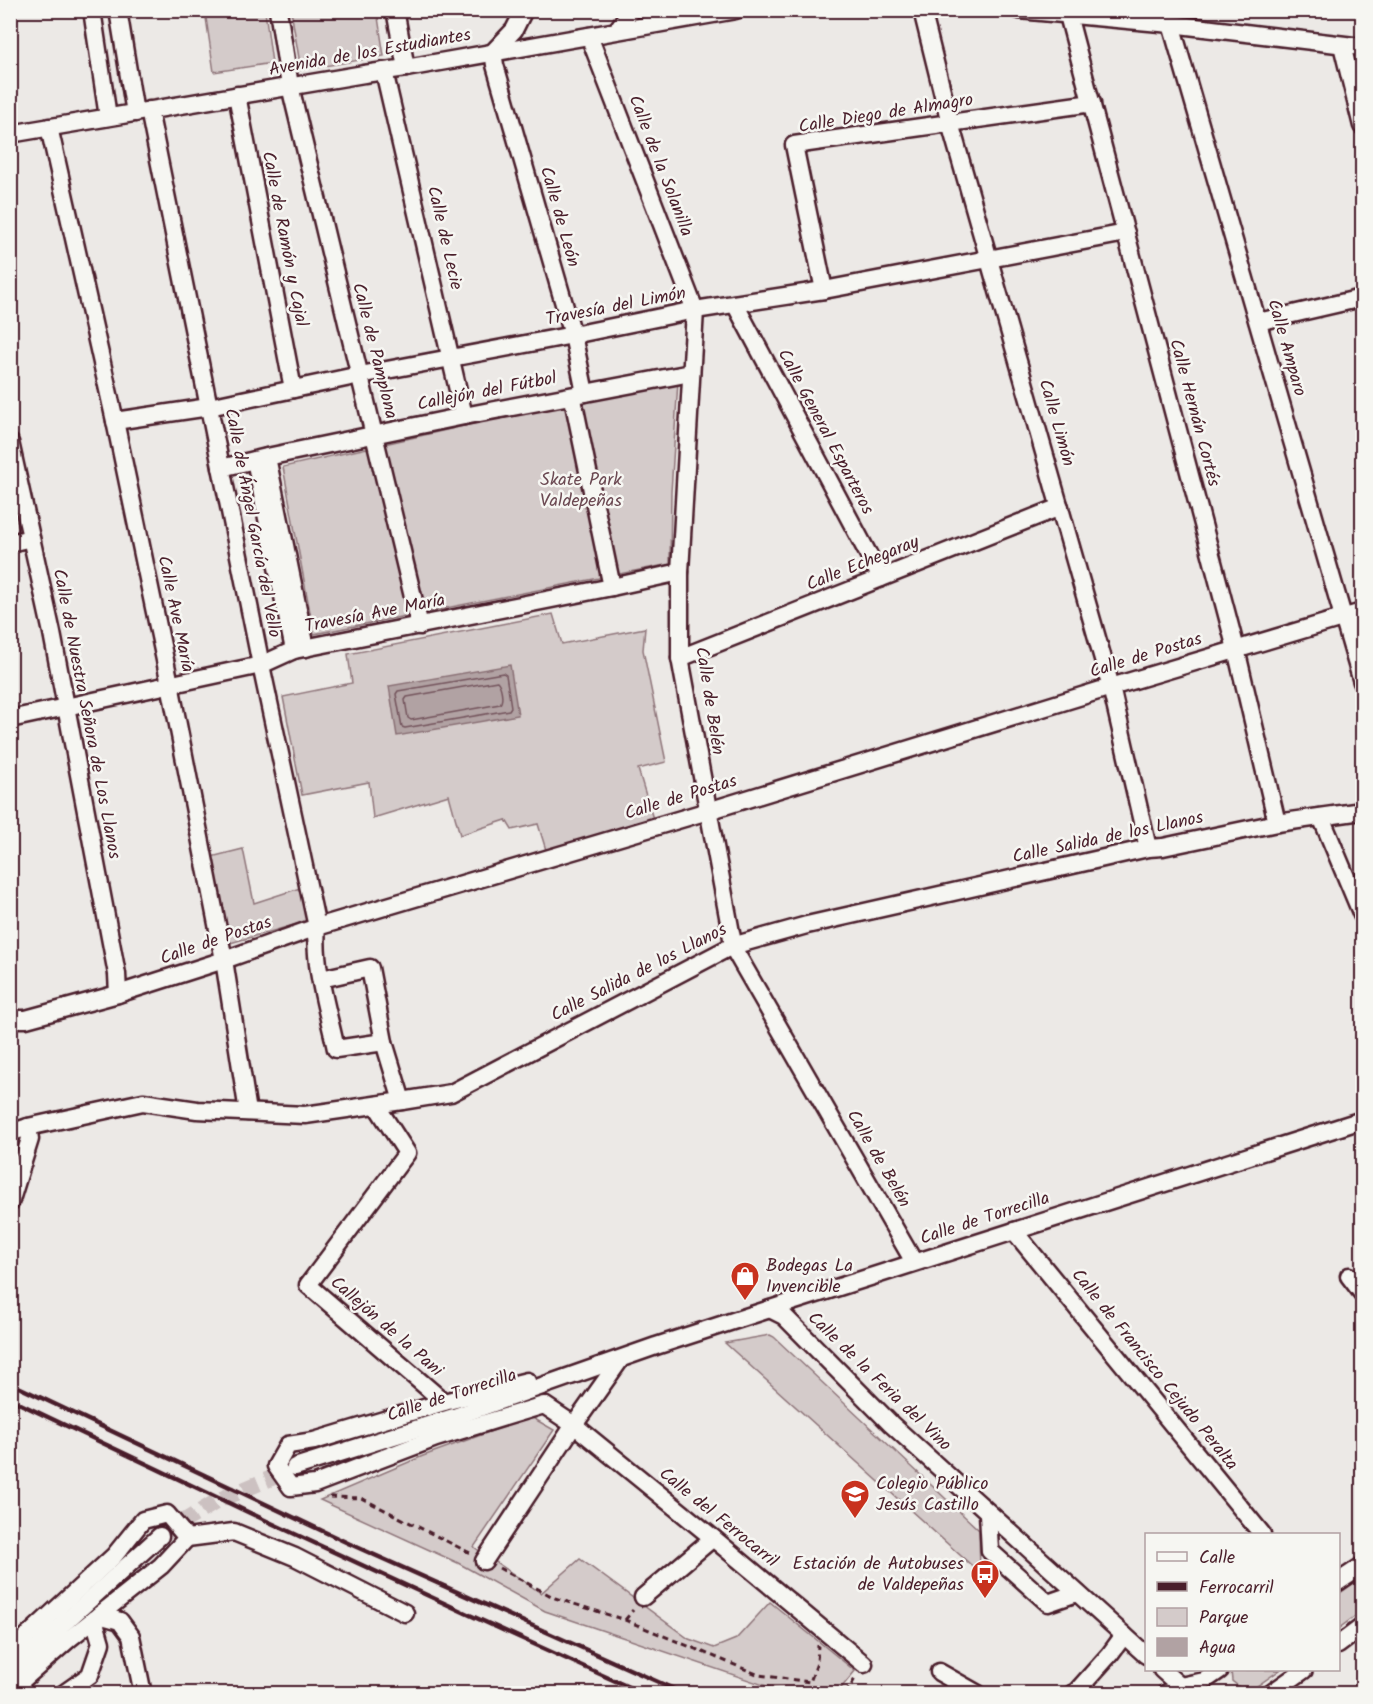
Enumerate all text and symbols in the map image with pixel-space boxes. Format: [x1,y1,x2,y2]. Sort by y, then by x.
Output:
street label: Avenida de los Estudiantes [267,21,474,85]
street label: Calle Diego de Almagro [797,86,975,142]
street label: Calle de la Solanilla [620,91,700,241]
street label: Calle de Ramón y Cajal [253,149,315,330]
street label: Calle de León [531,163,587,271]
street label: Calle de Lecie [418,183,470,293]
street label: Travesía del Limón [543,279,689,335]
street label: Calle de Pamplona [343,280,405,422]
street label: Calle Amparo [1258,296,1314,400]
street label: Calle Hernán Cortés [1160,336,1228,490]
street label: Calle General Esparteros [769,344,881,520]
street label: Callejón del Fútbol [415,364,560,420]
street label: Calle Limón [1030,376,1082,470]
street label: Calle de Ángel García del Vello [216,406,288,640]
park label: Skate Park Valdepeñas [540,466,622,516]
street label: Calle Echegaray [802,528,924,600]
street label: Calle Ave María [148,553,202,675]
street label: Calle de Nuestra Señora de Los Llanos [44,566,128,862]
street label: Travesía Ave María [302,586,448,642]
street label: Calle de Postas [1086,625,1206,687]
street label: Calle de Belén [686,645,732,757]
street label: Calle de Postas [621,767,741,829]
street label: Calle Salida de los Llanos [1010,804,1206,872]
street label: Calle de Postas [156,908,276,974]
street label: Calle Salida de los Llanos [546,916,733,1030]
street label: Calle de Belén [838,1104,918,1214]
street label: Calle de Torrecilla [916,1184,1054,1254]
place label: Bodegas La Invencible [766,1252,853,1302]
shop icon: Bodegas La Invencible [729,1260,761,1302]
street label: Calle de Francisco Cejudo Peralta [1063,1263,1245,1477]
street label: Callejón de la Pani [323,1269,450,1385]
street label: Calle de la Feria del Vino [800,1305,958,1459]
street label: Calle de Torrecilla [383,1361,521,1431]
street label: Calle del Ferrocarril [652,1461,785,1576]
place label: Colegio Público Jesús Castillo [876,1470,988,1520]
school or university icon: Colegio Público Jesús Castillo [839,1478,871,1520]
legend [1145,1533,1340,1671]
text: Calle [1199,1544,1235,1573]
place label: Estación de Autobuses de Valdepeñas [793,1550,964,1600]
bus stop icon: Estación de Autobuses de Valdepeñas [969,1558,1001,1600]
text: Ferrocarril [1199,1574,1274,1603]
text: Parque [1199,1604,1248,1633]
text: Agua [1199,1634,1236,1663]

